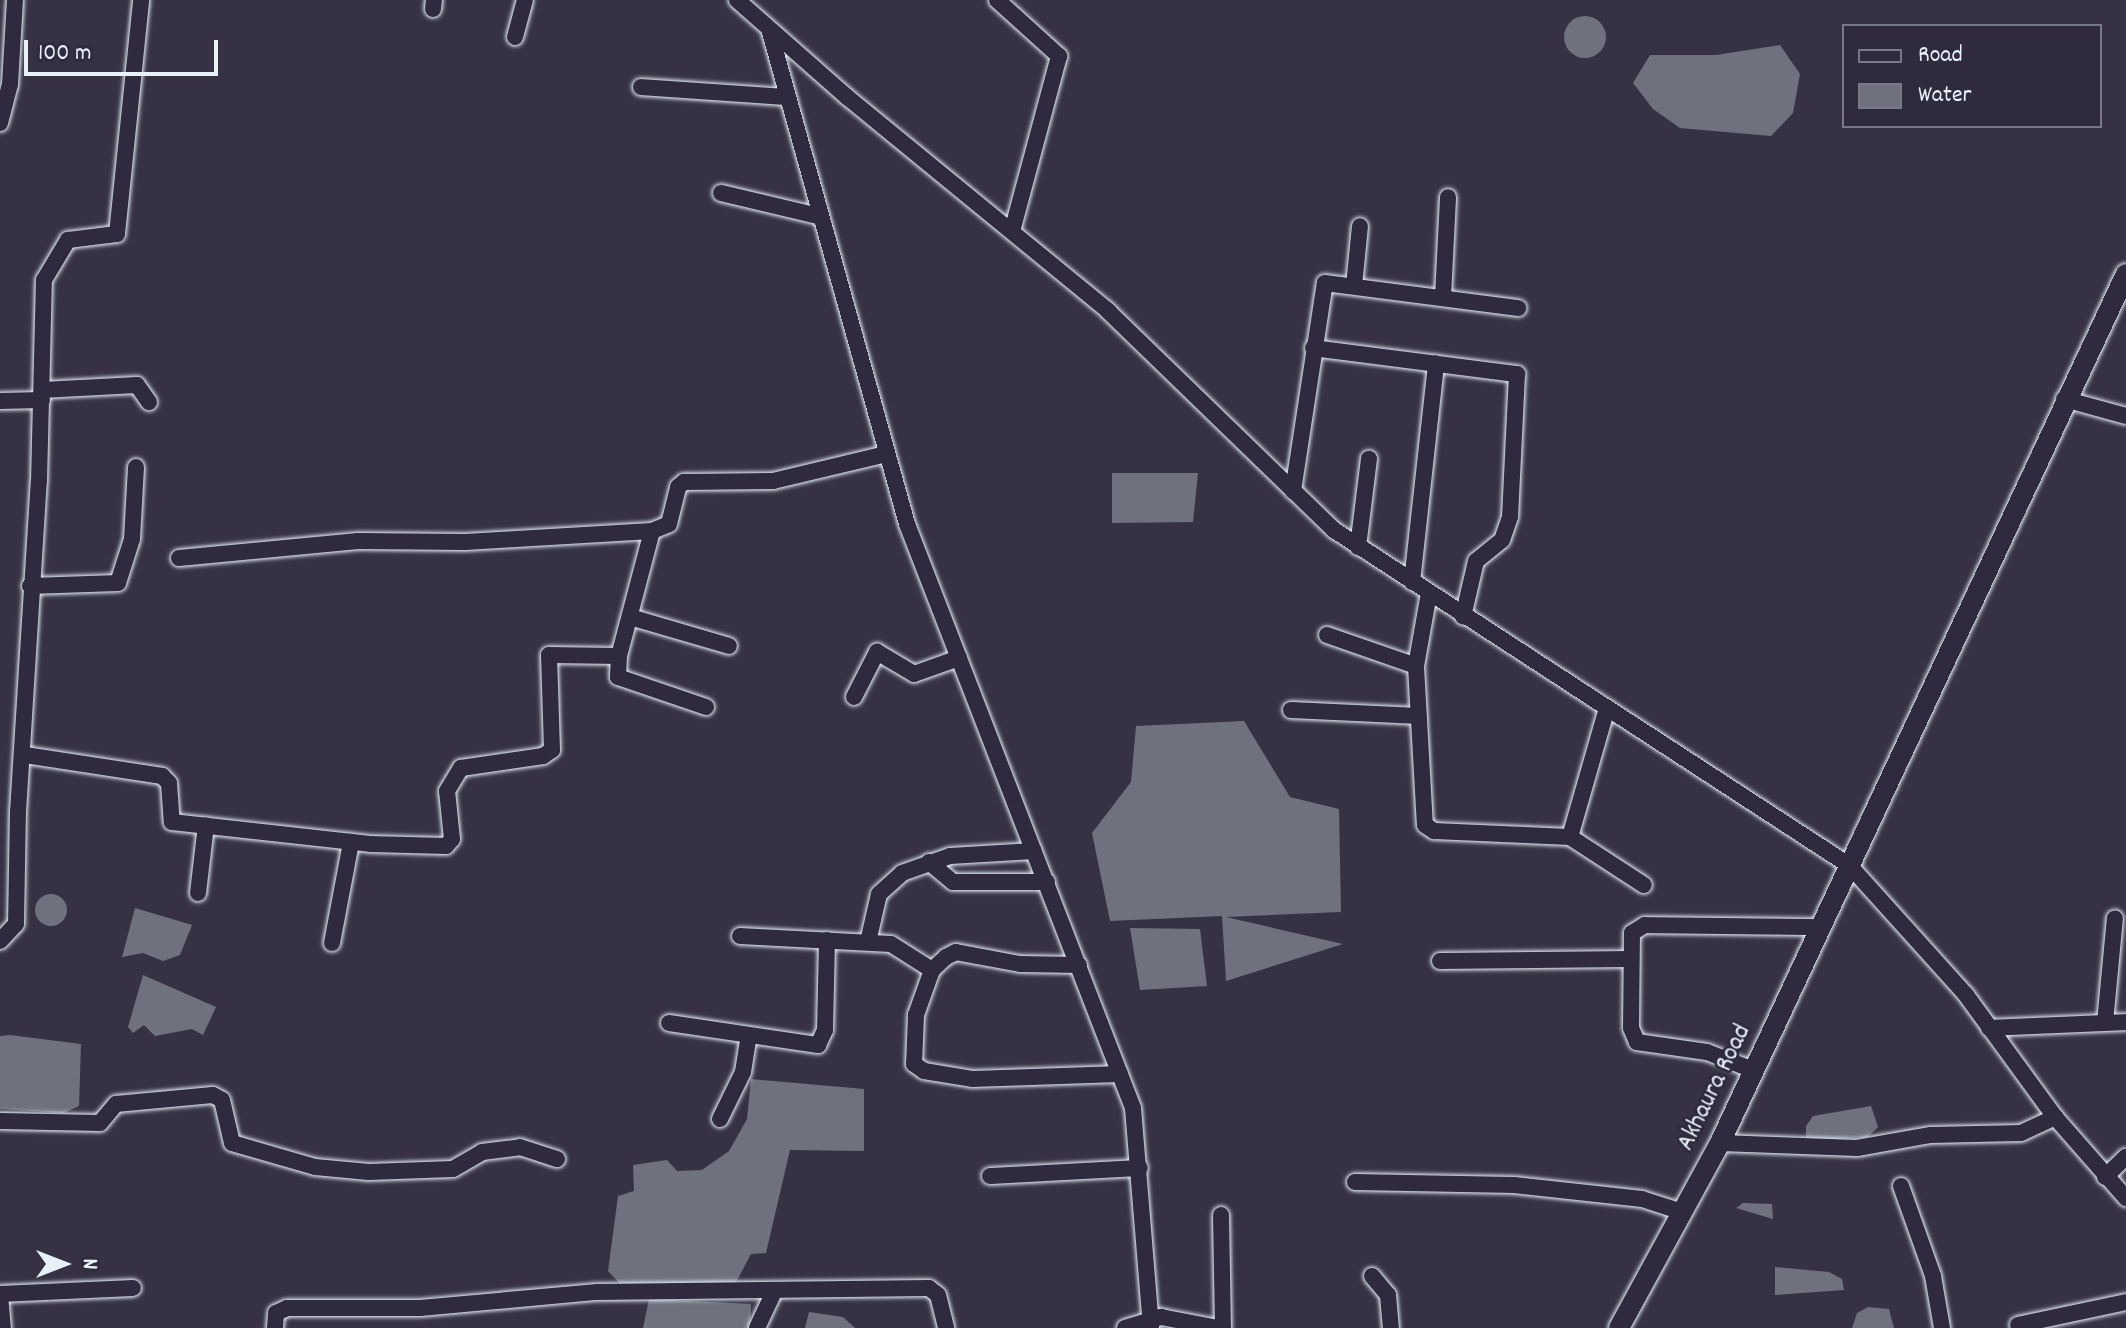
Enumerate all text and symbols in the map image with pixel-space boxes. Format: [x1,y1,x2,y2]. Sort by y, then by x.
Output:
scale bar [28,24,222,74]
legend [1842,24,2102,128]
text: 100 m [38,37,91,71]
text: Road [1918,39,1963,73]
text: Water [1918,79,1971,113]
street label: Akhaura Road [1671,1020,1759,1156]
north arrow [24,1224,104,1304]
text: N [73,1259,104,1269]

